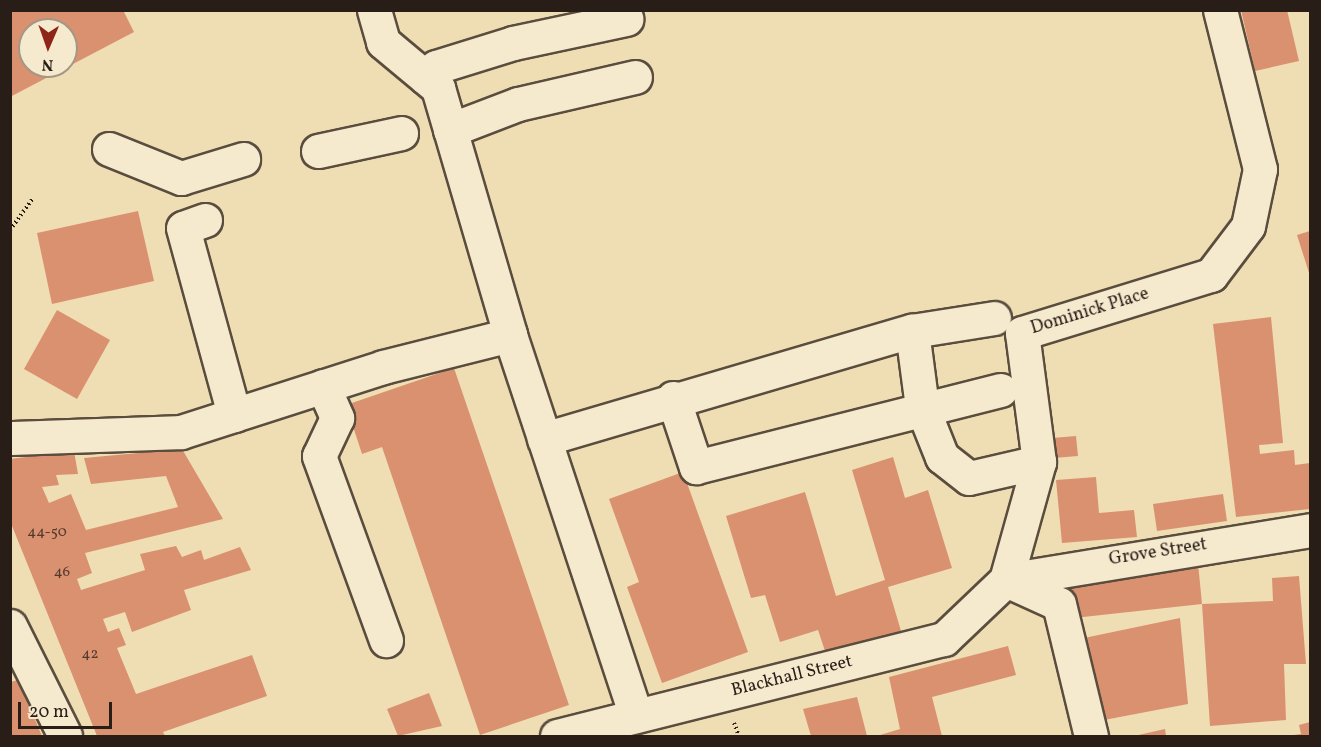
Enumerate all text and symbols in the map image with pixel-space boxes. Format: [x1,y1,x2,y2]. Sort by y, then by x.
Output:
north arrow [18,18,78,78]
text: N [41,53,54,75]
street label: Dominick Place [1028,284,1152,340]
house number: 44-50 [27,524,67,542]
street label: Grove Street [1108,535,1208,571]
house number: 46 [54,564,70,582]
house number: 42 [81,646,99,664]
street label: Blackhall Street [729,651,855,703]
scale bar [21,690,116,728]
text: 20 m [29,700,69,725]

